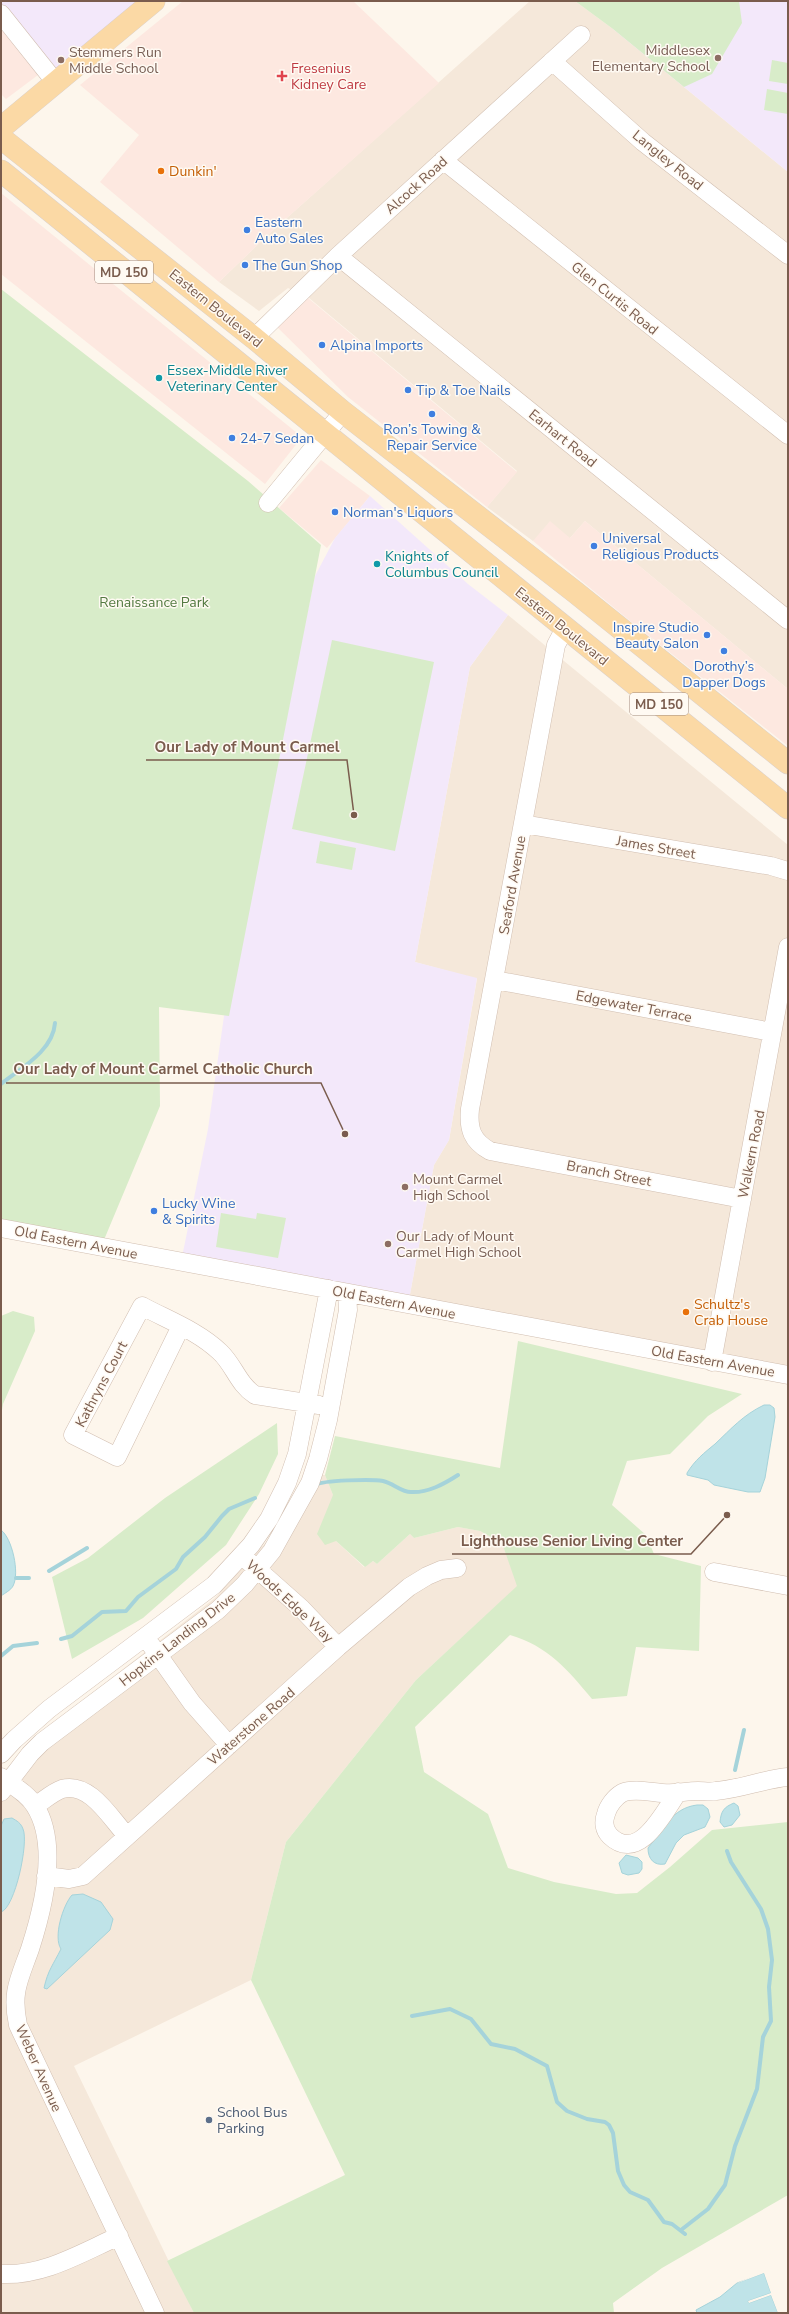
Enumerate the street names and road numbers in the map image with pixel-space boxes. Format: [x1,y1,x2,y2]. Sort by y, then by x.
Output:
street label: Langley Road [628,126,707,195]
street label: Alcock Road [381,152,452,219]
street label: Glen Curtis Road [567,257,662,339]
road number: MD 150 [95,261,153,283]
street label: Eastern Boulevard [165,265,266,352]
street label: Earhart Road [525,405,601,472]
street label: Eastern Boulevard [511,583,612,670]
road number: MD 150 [630,693,688,715]
street label: James Street [614,831,697,864]
street label: Seaford Avenue [494,834,531,936]
street label: Edgewater Terrace [574,986,694,1027]
street label: Walkern Road [734,1108,769,1200]
street label: Branch Street [565,1156,653,1191]
street label: Old Eastern Avenue [13,1221,139,1264]
street label: Old Eastern Avenue [331,1281,457,1324]
street label: Kathryns Court [71,1338,132,1431]
street label: Old Eastern Avenue [650,1341,776,1382]
street label: Woods Edge Way [242,1556,338,1648]
street label: Hopkins Landing Drive [115,1588,239,1691]
street label: Waterstone Road [204,1683,299,1770]
street label: Weber Avenue [11,2021,66,2115]

